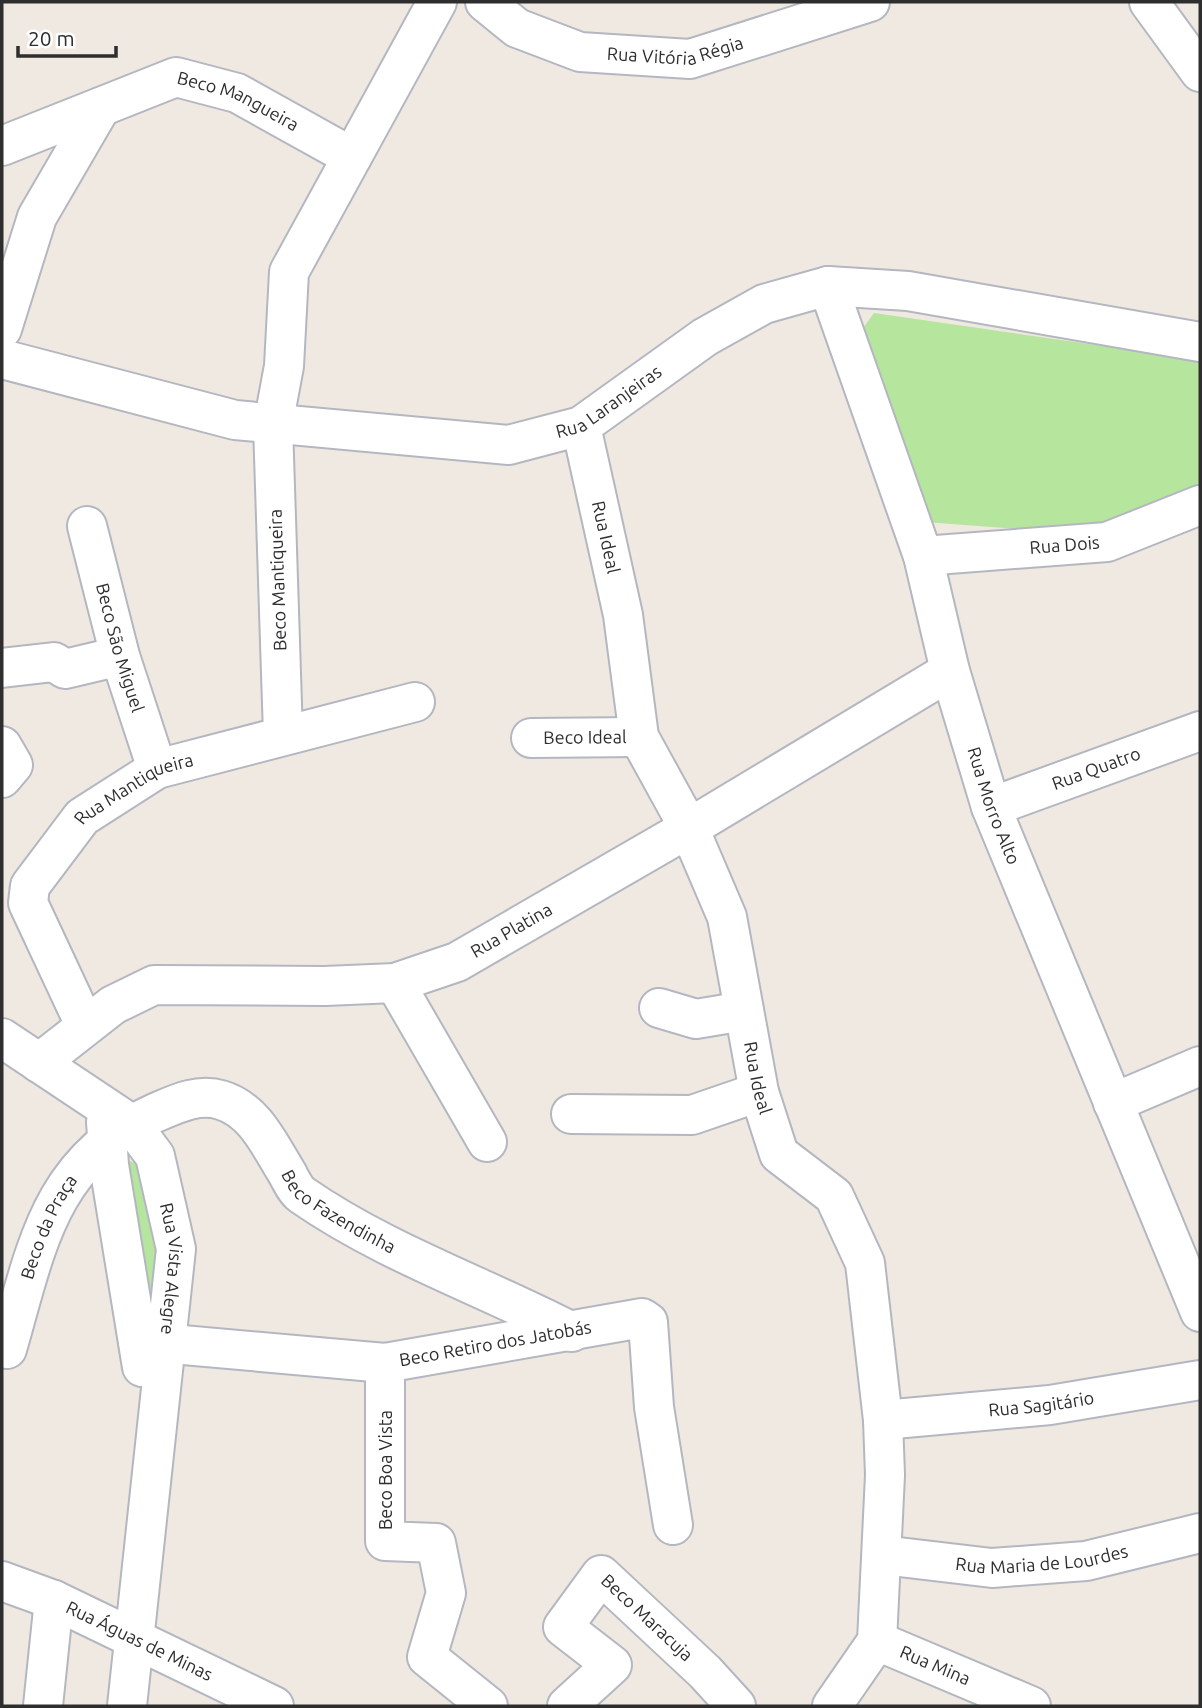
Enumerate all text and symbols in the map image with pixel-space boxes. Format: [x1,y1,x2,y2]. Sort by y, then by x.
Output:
scale bar [18,14,116,58]
text: 20 m [28,26,75,50]
street label: Rua Vitória Régia [606,32,746,69]
street label: Beco Mangueira [175,67,303,134]
street label: Rua Laranjeiras [553,361,665,441]
street label: Rua Ideal [589,499,625,576]
street label: Beco Mantiqueira [265,509,289,651]
street label: Rua Dois [1029,532,1101,557]
street label: Beco São Miguel [93,581,149,715]
street label: Beco Ideal [543,726,627,747]
street label: Rua Quatro [1049,743,1143,793]
street label: Rua Morro Alto [964,744,1025,867]
street label: Rua Mantiqueira [69,749,195,828]
street label: Rua Platina [467,898,555,961]
street label: Rua Ideal [741,1040,777,1117]
street label: Beco Fazendinha [278,1166,399,1257]
street label: Beco da Praça [16,1170,80,1281]
street label: Rua Vista Alegre [157,1201,187,1336]
street label: Beco Retiro dos Jatobás [398,1316,593,1369]
street label: Rua Sagitário [987,1387,1095,1419]
street label: Beco Boa Vista [375,1410,395,1530]
street label: Rua Maria de Lourdes [954,1540,1130,1577]
street label: Beco Maracuja [598,1570,697,1664]
street label: Rua Águas de Minas [63,1596,216,1684]
street label: Rua Mina [897,1641,974,1688]

